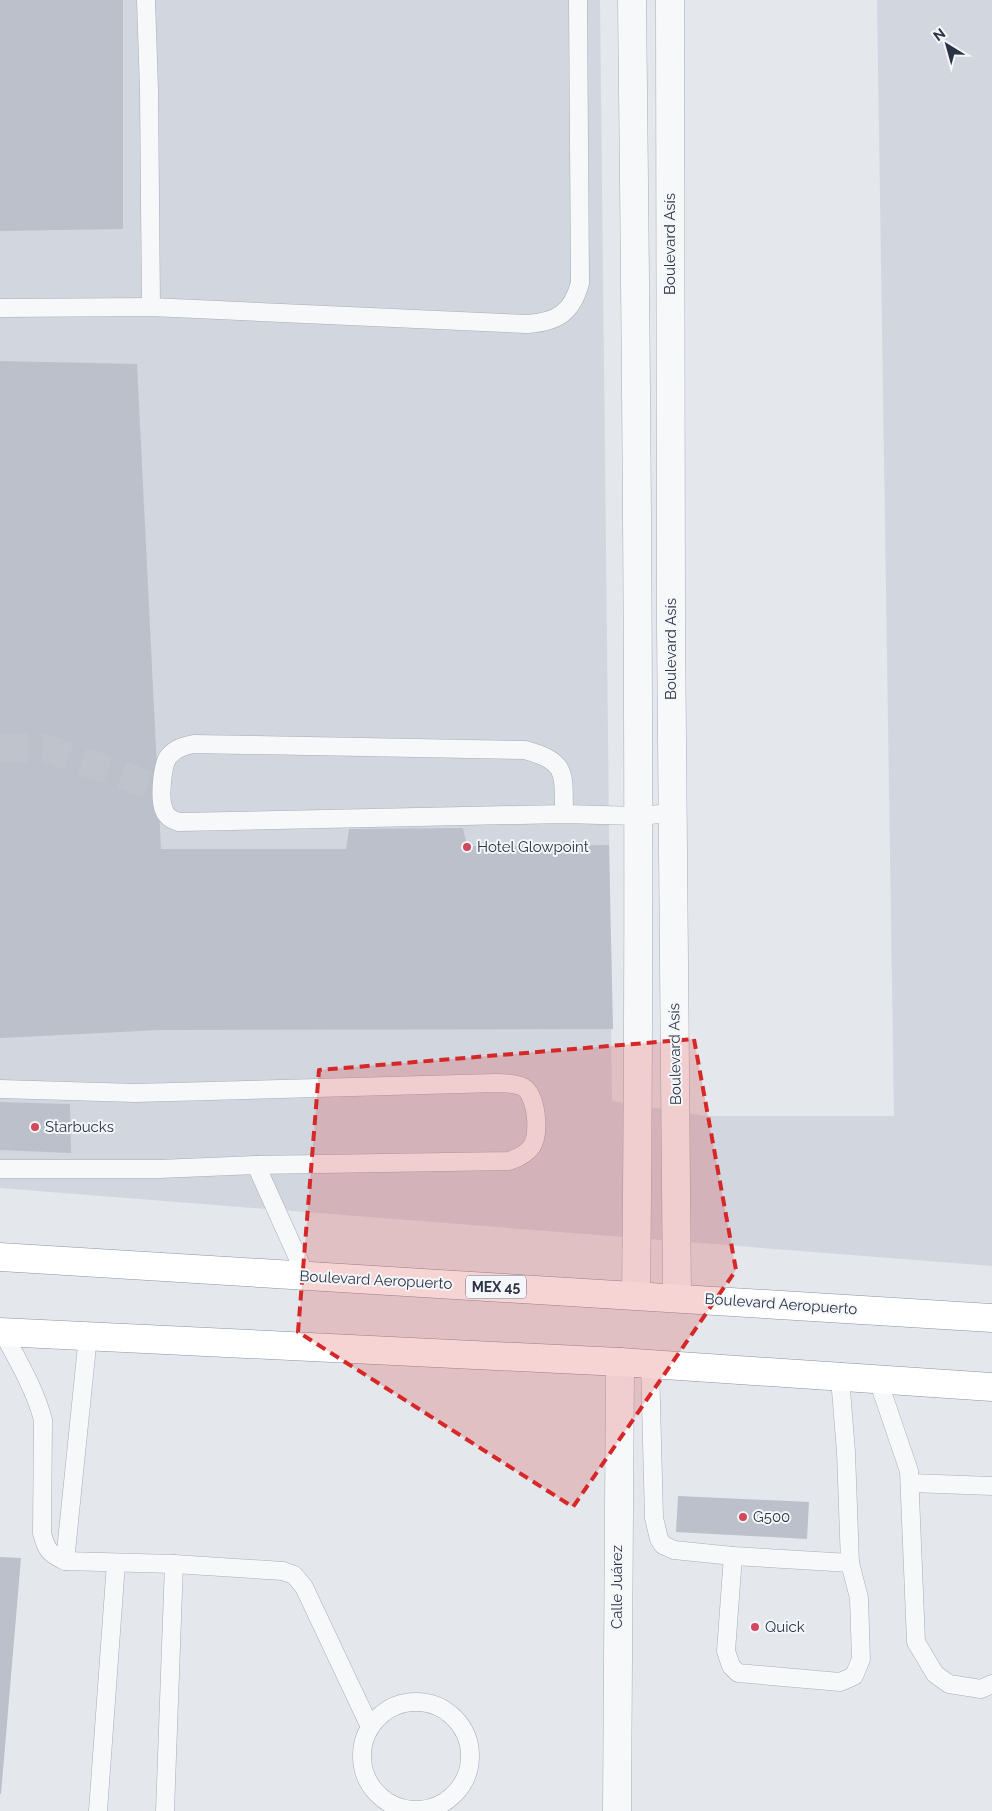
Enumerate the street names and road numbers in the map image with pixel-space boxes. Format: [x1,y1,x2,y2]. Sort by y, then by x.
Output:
street label: Boulevard Asís [661,193,679,295]
street label: Boulevard Asís [662,598,680,700]
street label: Boulevard Asís [665,1003,685,1105]
street label: Boulevard Aeropuerto [299,1267,453,1293]
road number: MEX 45 [466,1275,526,1298]
street label: Boulevard Aeropuerto [704,1290,858,1318]
street label: Calle Juárez [608,1545,626,1629]

